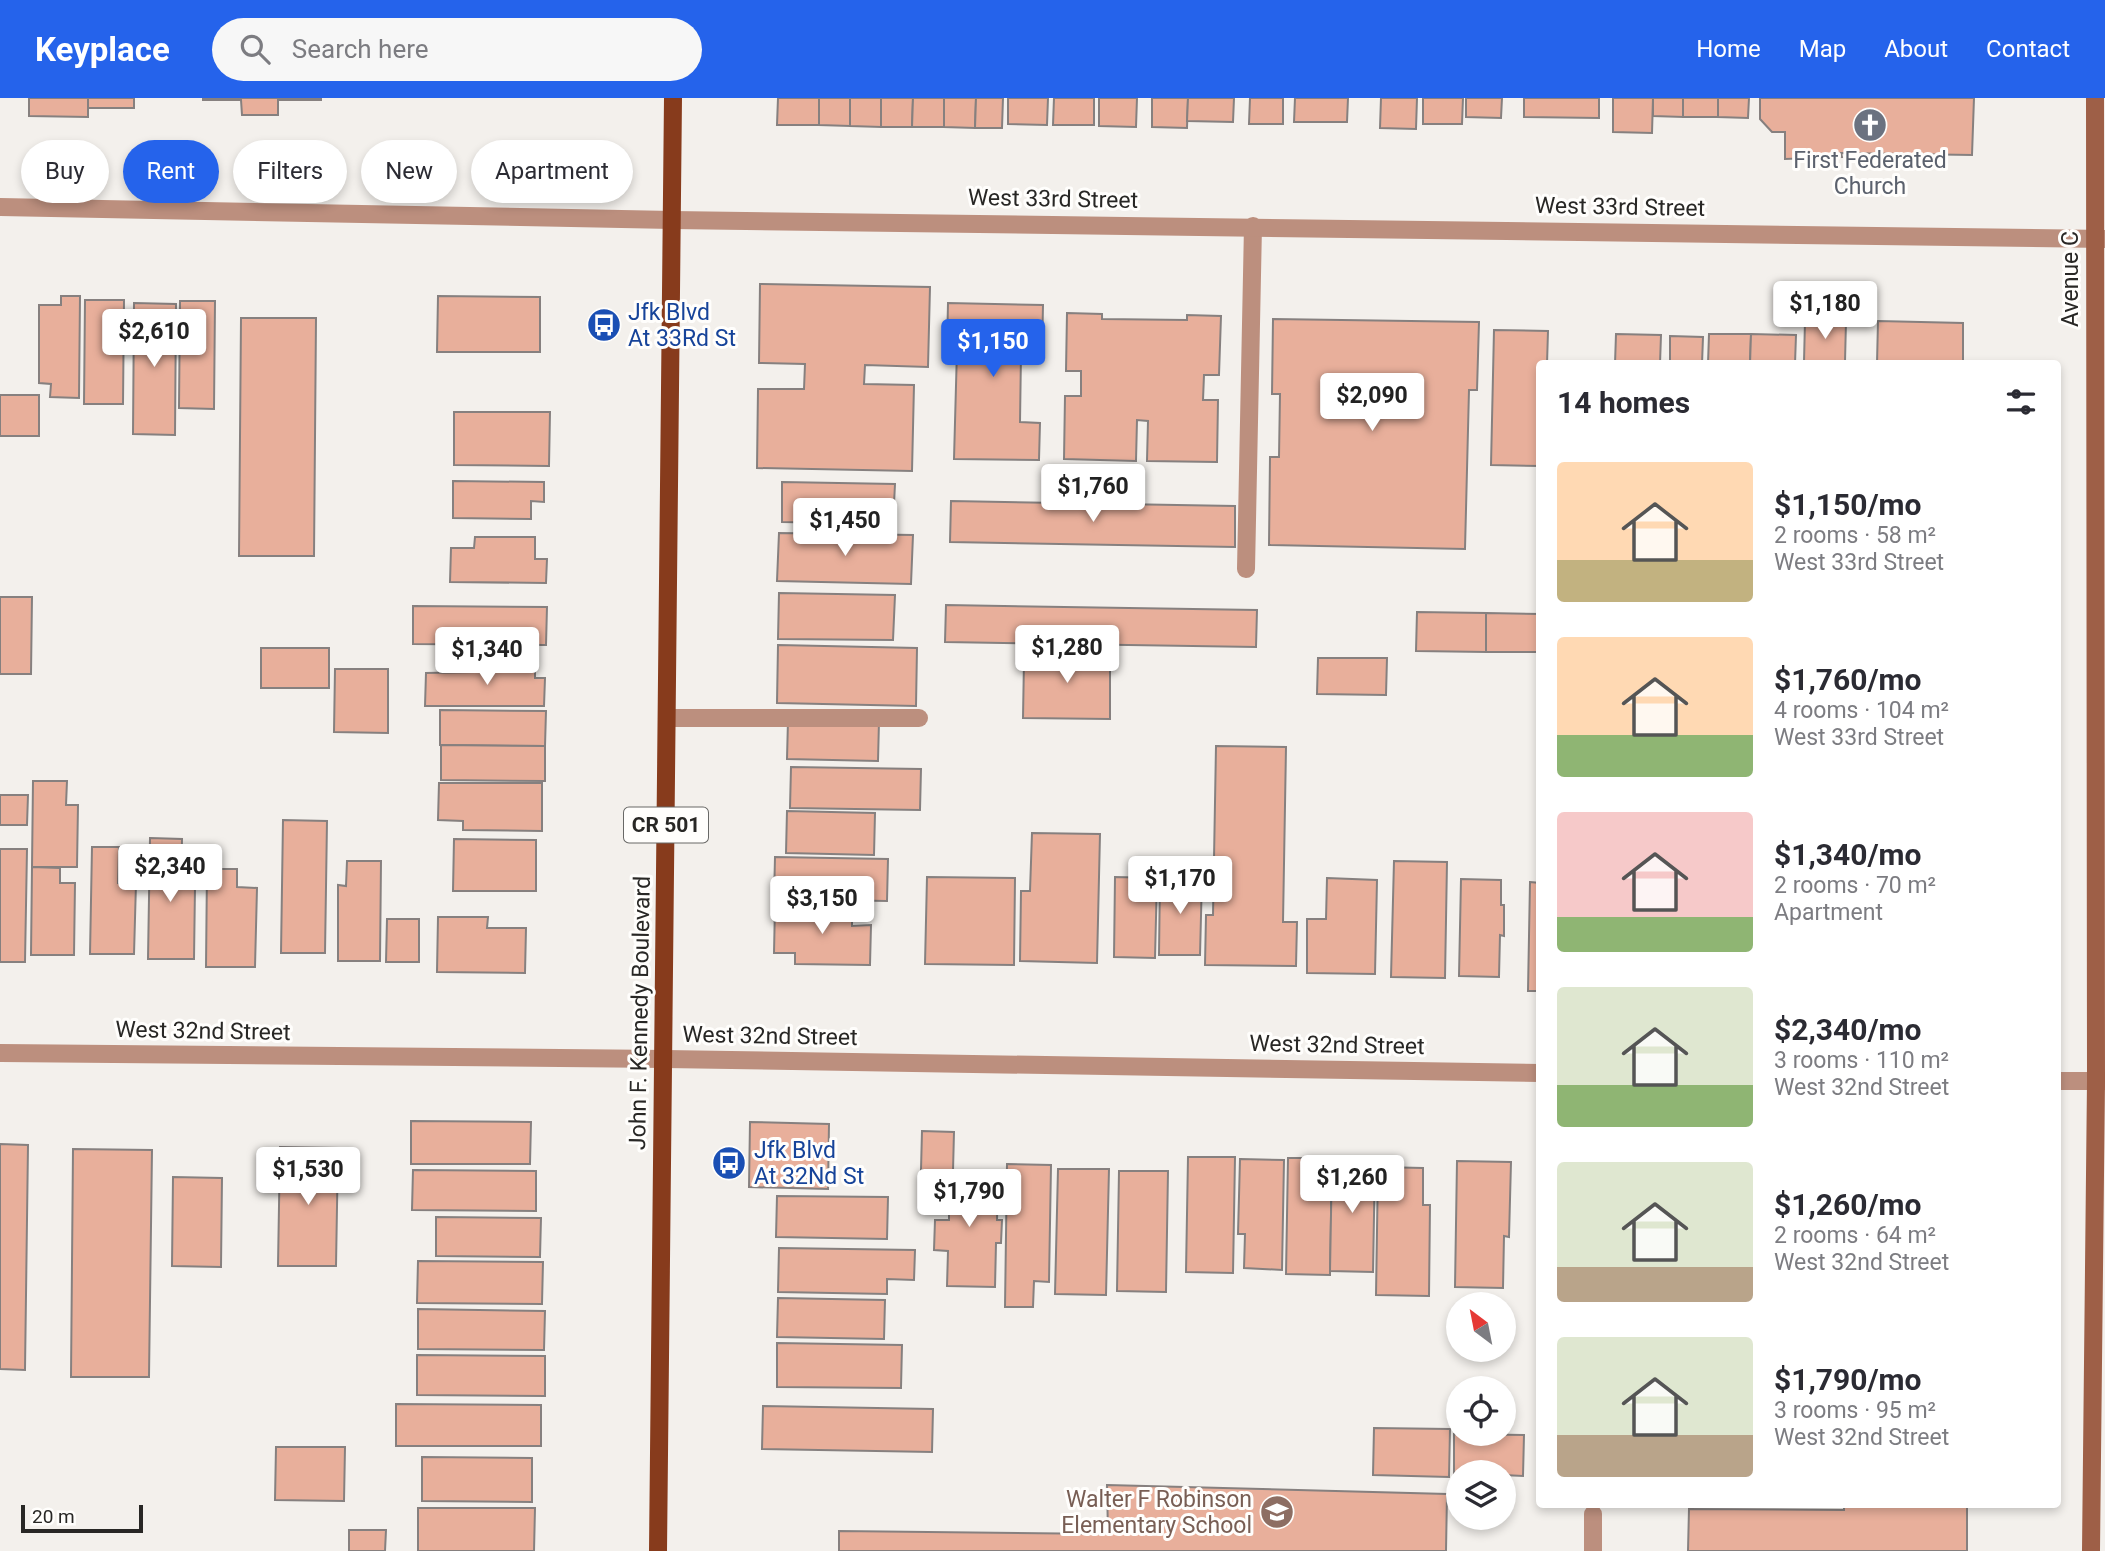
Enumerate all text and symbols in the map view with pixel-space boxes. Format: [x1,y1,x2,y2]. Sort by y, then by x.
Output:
search box [212,18,702,81]
text: Keyplace [35,30,170,69]
icon: search [236,30,274,68]
text: Search here [292,34,429,64]
text: Home [1696,35,1761,63]
text: Map [1799,35,1846,63]
text: About [1884,35,1948,63]
text: Contact [1986,35,2070,63]
church icon: First Federated Church [1851,106,1889,144]
chip: Buy [21,140,109,203]
chip: Rent [123,140,219,203]
chip: Filters [233,140,347,203]
chip: New [361,140,457,203]
chip: Apartment [471,140,633,203]
place label: First Federated Church [1793,147,1947,200]
street label: West 33rd Street [968,184,1138,214]
street label: West 33rd Street [1535,192,1705,222]
street label: Avenue C [2057,231,2084,327]
pin: $1,180 [1768,282,1882,341]
text: $1,180 [1789,290,1861,317]
place label: Jfk Blvd At 33Rd St [628,299,736,352]
bus stop icon: Jfk Blvd At 33Rd St [585,306,623,344]
pin: $2,610 [97,310,211,369]
text: $2,610 [118,318,190,345]
pin: $1,150 [936,320,1050,379]
text: $1,150 [957,328,1029,355]
pin: $2,090 [1315,374,1429,433]
text: $2,090 [1336,382,1408,409]
icon: filters [2002,383,2040,421]
text: 14 homes [1557,385,1690,420]
pin: $1,760 [1036,464,1150,524]
text: $1,760 [1057,473,1129,500]
text: $1,150/mo [1774,487,1922,522]
icon: home [1613,490,1697,574]
pin: $1,450 [788,498,902,558]
text: $1,450 [809,507,881,534]
text: 2 rooms · 58 m² [1774,522,1936,549]
text: West 33rd Street [1774,549,1944,576]
pin: $1,280 [1010,626,1124,685]
pin: $1,340 [430,628,544,687]
text: $1,280 [1031,634,1103,661]
text: $1,340 [451,636,523,663]
text: $1,760/mo [1774,662,1922,697]
icon: home [1613,665,1697,749]
text: 4 rooms · 104 m² [1774,697,1949,724]
text: West 33rd Street [1774,724,1944,751]
road number: CR 501 [624,808,708,842]
text: $1,340/mo [1774,837,1922,872]
icon: home [1613,840,1697,924]
pin: $2,340 [113,844,227,904]
text: $2,340 [134,853,206,880]
pin: $1,170 [1123,856,1237,916]
text: $1,170 [1144,865,1216,892]
text: 2 rooms · 70 m² [1774,872,1936,899]
street label: John F. Kennedy Boulevard [624,876,656,1150]
pin: $3,150 [765,876,879,936]
text: $3,150 [786,885,858,912]
text: Apartment [1774,899,1883,926]
text: $2,340/mo [1774,1012,1922,1047]
icon: home [1613,1015,1697,1099]
street label: West 32nd Street [115,1016,291,1046]
street label: West 32nd Street [682,1021,858,1051]
street label: West 32nd Street [1249,1030,1425,1060]
text: 3 rooms · 110 m² [1774,1047,1949,1074]
text: West 32nd Street [1774,1074,1949,1101]
place label: Jfk Blvd At 32Nd St [754,1137,864,1190]
bus stop icon: Jfk Blvd At 32Nd St [710,1144,748,1182]
pin: $1,530 [251,1148,365,1207]
text: $1,530 [272,1156,344,1183]
pin: $1,260 [1295,1156,1409,1215]
text: $1,260 [1316,1164,1388,1191]
pin: $1,790 [912,1170,1026,1229]
text: $1,790 [933,1178,1005,1205]
text: $1,260/mo [1774,1187,1922,1222]
icon: home [1613,1190,1697,1274]
text: 2 rooms · 64 m² [1774,1222,1936,1249]
text: West 32nd Street [1774,1249,1949,1276]
north arrow [1446,1292,1516,1362]
map controls [1446,1292,1516,1530]
text: $1,790/mo [1774,1362,1922,1397]
icon: home [1613,1365,1697,1449]
button: locate [1446,1376,1516,1446]
text: 3 rooms · 95 m² [1774,1397,1936,1424]
text: West 32nd Street [1774,1424,1949,1451]
button: layers [1446,1460,1516,1530]
place label: Walter F Robinson Elementary School [1061,1486,1252,1539]
school or university icon: Walter F Robinson Elementary School [1258,1493,1296,1531]
scale bar [21,1502,144,1534]
text: 20 m [32,1505,75,1528]

